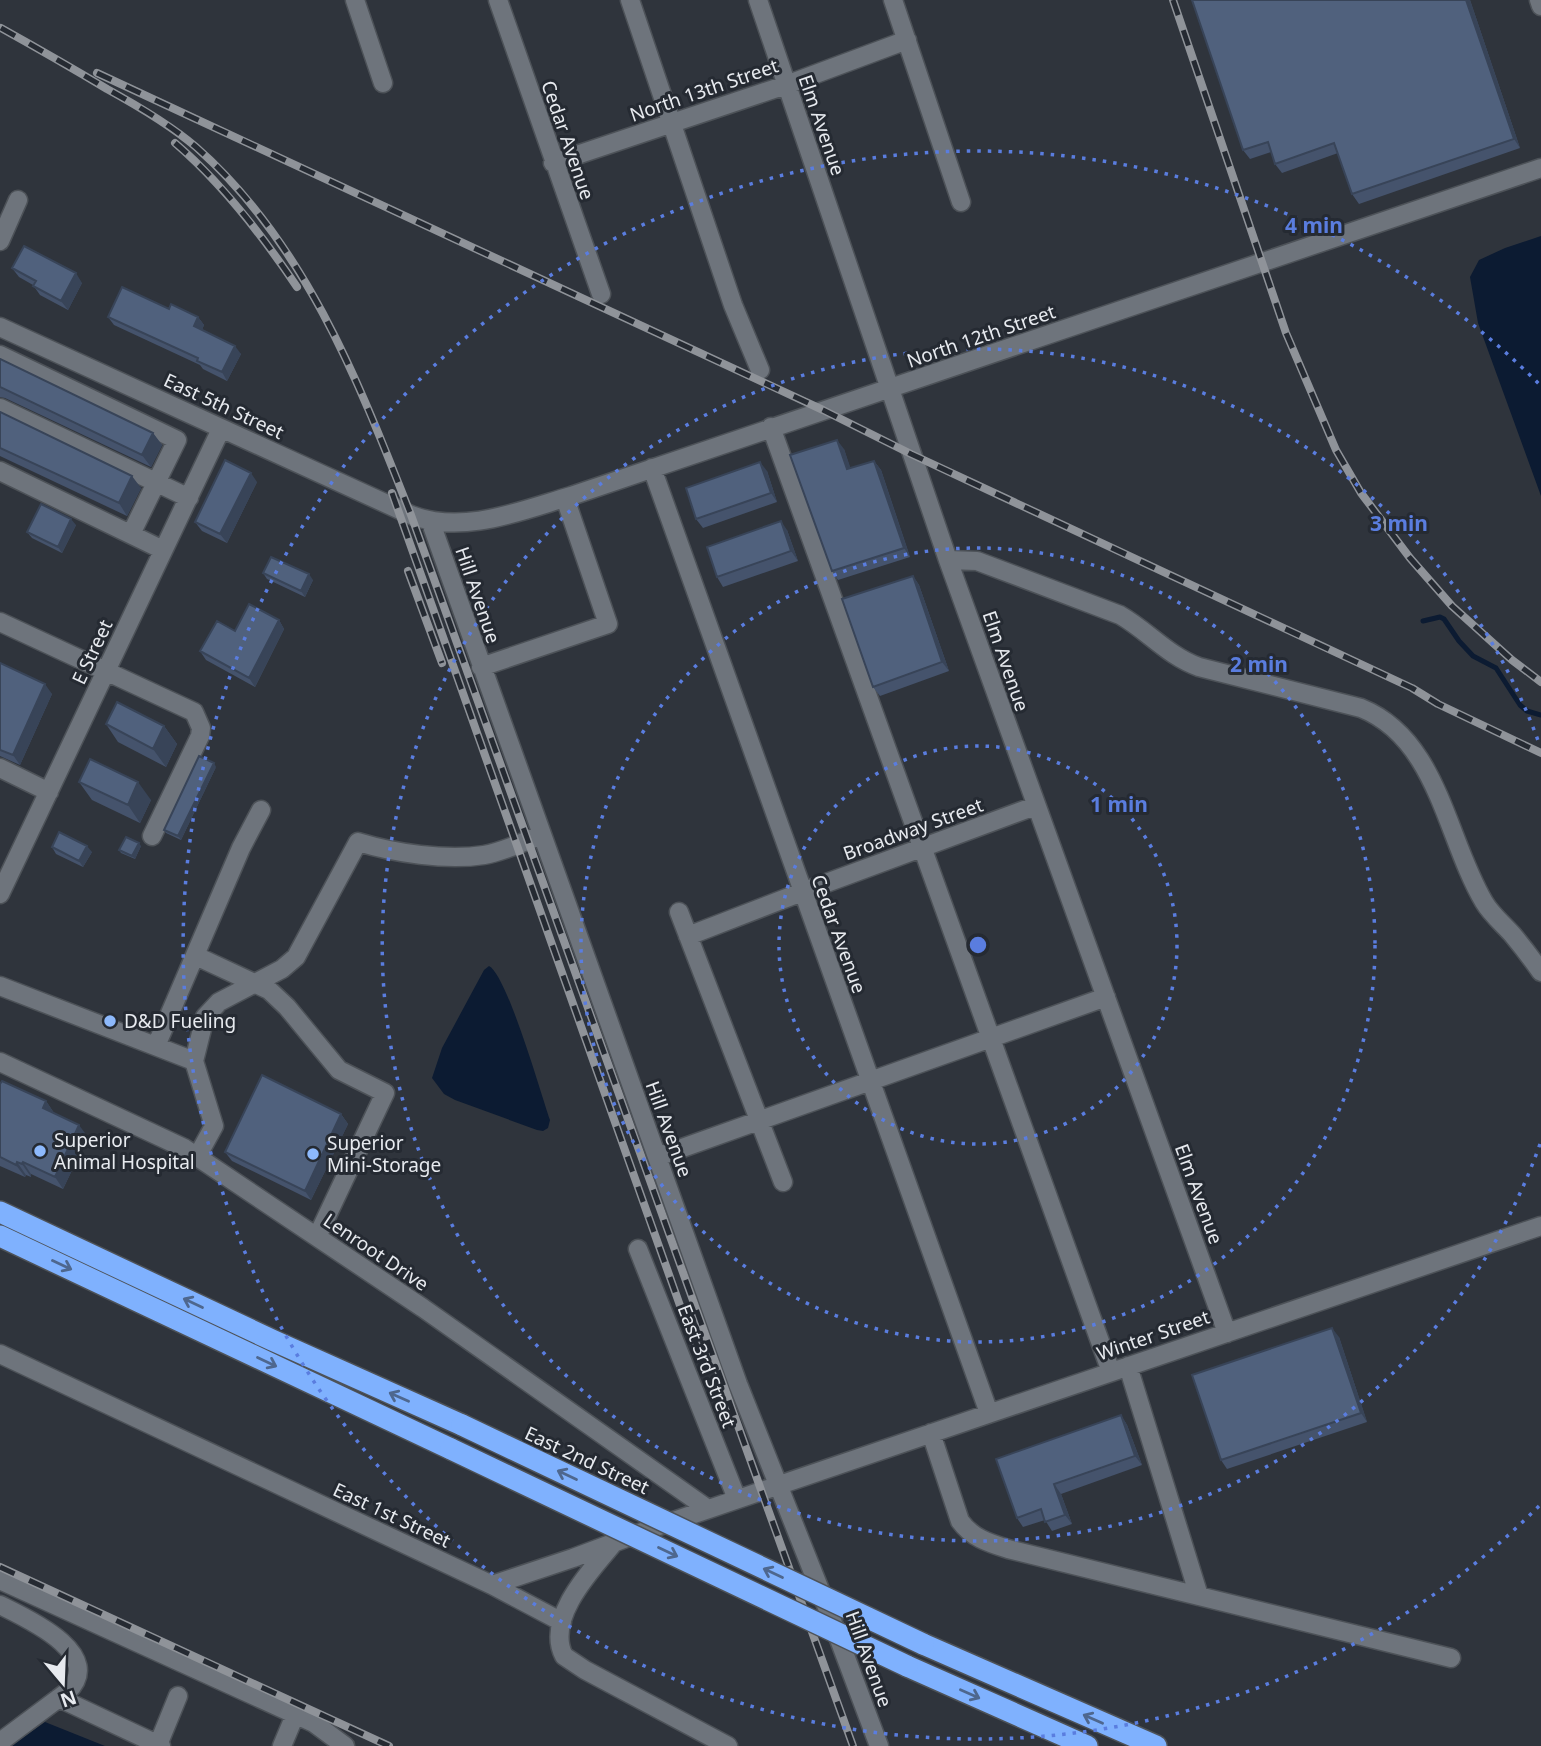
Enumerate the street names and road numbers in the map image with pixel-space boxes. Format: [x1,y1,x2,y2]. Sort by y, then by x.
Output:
street label: North 13th Street [626,52,782,128]
street label: Elm Avenue [793,71,851,179]
street label: Cedar Avenue [535,77,601,203]
street label: North 12th Street [903,298,1059,374]
street label: East 5th Street [160,367,288,445]
street label: Hill Avenue [449,543,507,647]
street label: Elm Avenue [977,607,1035,715]
street label: E Street [66,615,118,689]
street label: Broadway Street [840,792,987,866]
street label: Cedar Avenue [805,871,873,997]
street label: Hill Avenue [640,1077,698,1181]
street label: Elm Avenue [1169,1140,1229,1248]
street label: Lenroot Drive [318,1207,434,1297]
street label: East 3rd Street [672,1301,743,1432]
street label: Winter Street [1093,1304,1213,1366]
street label: East 2nd Street [521,1420,654,1500]
street label: East 1st Street [329,1476,455,1554]
street label: Hill Avenue [840,1607,898,1711]

